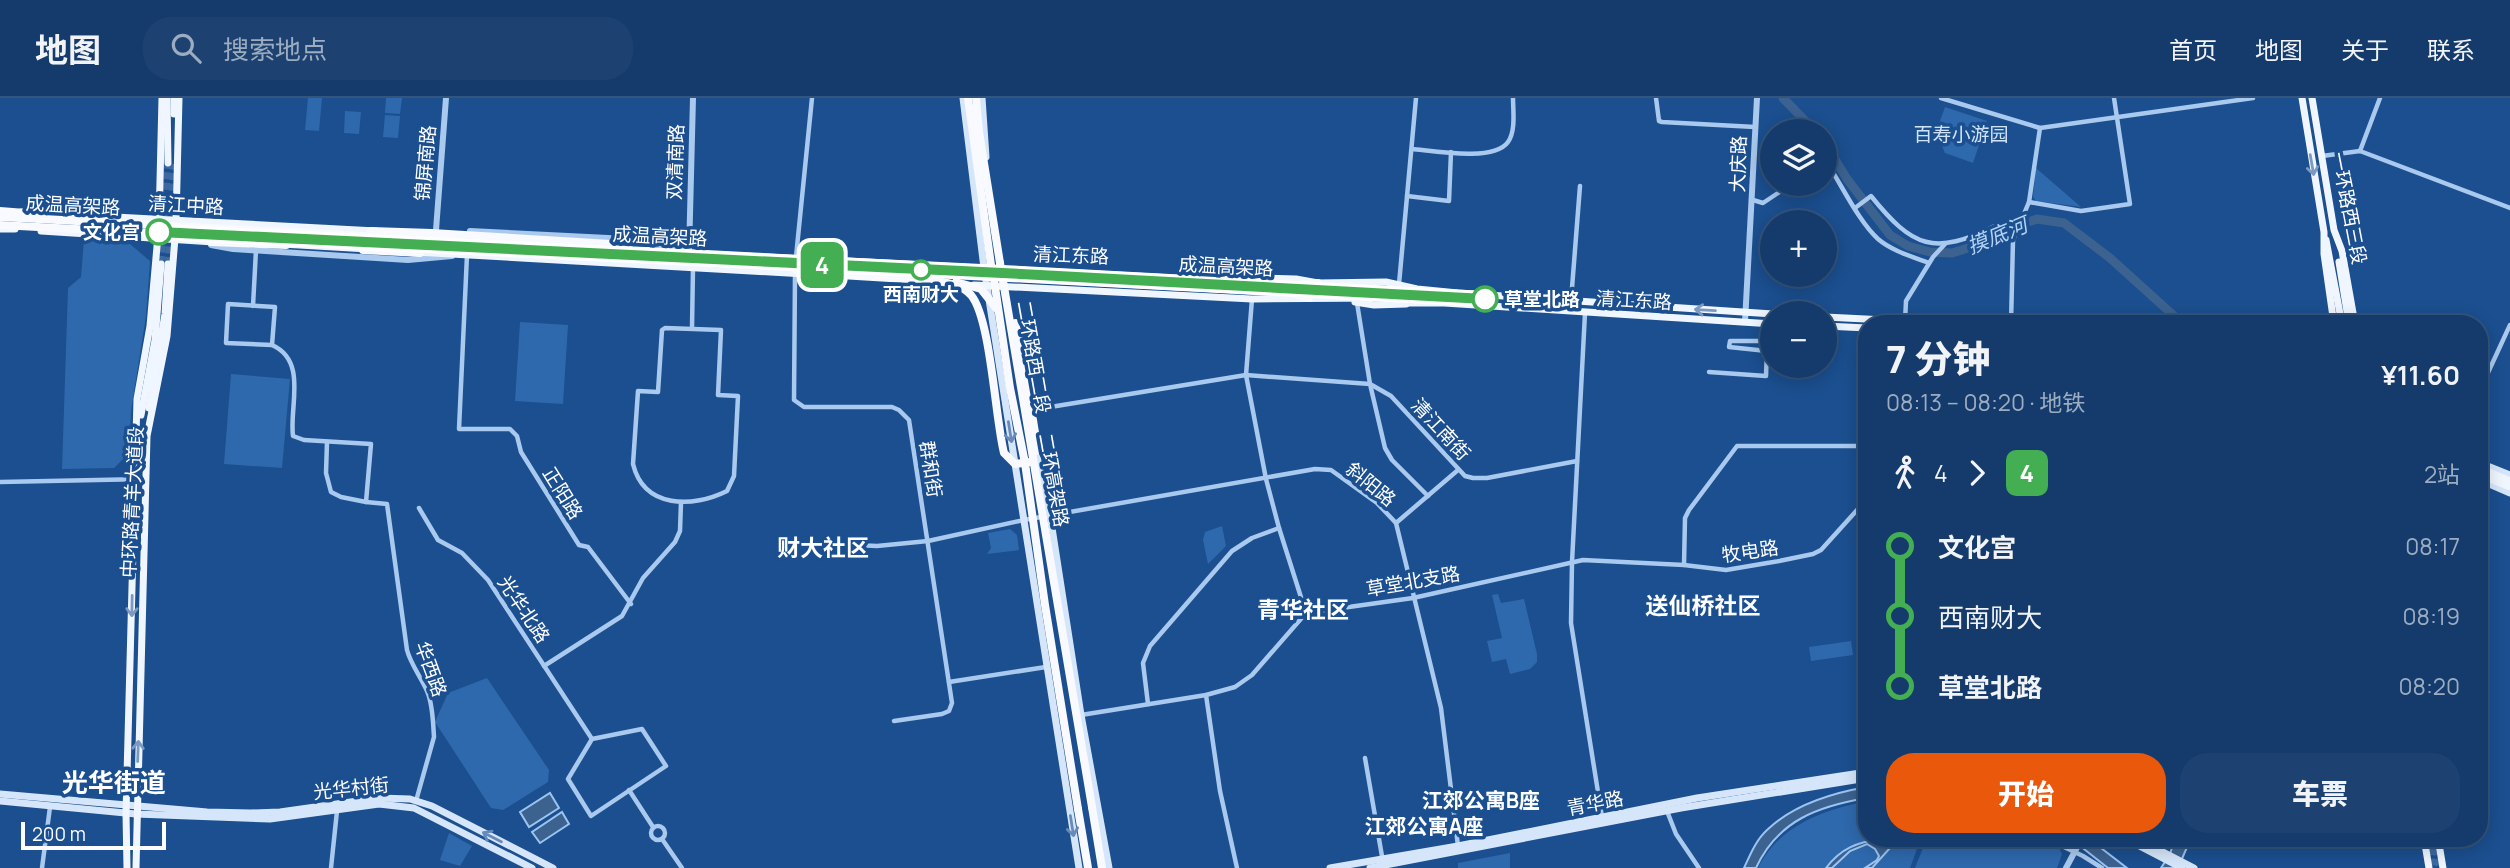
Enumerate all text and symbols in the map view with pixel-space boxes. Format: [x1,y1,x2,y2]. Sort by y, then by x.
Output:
search box [143,17,633,80]
text: 地图 [35,27,101,72]
icon: search [167,29,205,67]
text: 搜索地点 [223,31,327,67]
text: 首页 [2169,33,2217,66]
text: 地图 [2255,33,2303,66]
text: 关于 [2341,33,2389,66]
text: 联系 [2427,33,2475,66]
map controls [1760,119,1837,378]
button: layers [1760,119,1837,196]
park label: 百寿小游园 [1913,121,2009,147]
street label: 锦屏南路 [409,124,441,202]
street label: 双清南路 [661,124,689,200]
street label: 大庆路 [1724,135,1752,193]
street label: 一环路西三段 [2325,150,2373,266]
one-way arrow [2306,153,2319,176]
street label: 成温高架路 [25,190,121,220]
street label: 清江中路 [147,190,225,220]
water label: 摸底河 [1963,209,2035,260]
button: + [1760,210,1837,287]
place label: 文化宫 [83,219,140,245]
marker: 文化宫 [146,219,172,245]
street label: 成温高架路 [612,221,708,251]
street label: 清江东路 [1033,241,1109,269]
line badge: 4 [799,242,845,288]
text: 4 [815,248,829,281]
street label: 成温高架路 [1178,251,1274,281]
marker: 西南财大 [911,260,931,280]
place label: 西南财大 [883,281,959,307]
street label: 清江东路 [1595,285,1673,315]
marker: 草堂北路 [1472,286,1498,312]
place label: 草堂北路 [1504,286,1580,312]
street label: 二环路西二段 [1011,299,1057,415]
button: − [1760,301,1837,378]
one-way arrow [1693,304,1716,317]
text: 7 分钟 [1886,332,1990,384]
text: ¥11.60 [2381,357,2460,393]
text: 08:13 – 08:20 · 地铁 [1886,386,2085,418]
street label: 清江南街 [1406,392,1476,466]
one-way arrow [1004,420,1017,443]
street label: 中环路青羊大道段 [115,425,149,579]
street label: 二环高架路 [1033,431,1075,529]
street label: 群和街 [914,439,948,499]
icon: walk [1886,454,1924,492]
icon: forward [1958,454,1996,492]
street label: 斜阳路 [1341,456,1401,512]
text: 4 [2020,456,2034,489]
text: 4 [1934,457,1948,489]
text: 2站 [2424,458,2460,490]
street label: 正阳路 [537,462,589,524]
text: 文化宫 [1938,529,2016,565]
text: 08:17 [2405,530,2460,562]
district label: 财大社区 [777,531,869,563]
street label: 牧电路 [1720,534,1780,568]
street label: 草堂北支路 [1364,560,1462,602]
street label: 光华北路 [492,570,556,648]
district label: 送仙桥社区 [1646,589,1761,621]
district label: 青华社区 [1257,593,1349,625]
one-way arrow [126,594,139,617]
text: 西南财大 [1938,599,2042,635]
text: 08:19 [2403,600,2460,632]
street label: 华西路 [409,638,453,700]
text: 草堂北路 [1938,669,2042,705]
text: 08:20 [2399,670,2460,702]
one-way arrow [132,740,145,763]
button: 开始 [1886,753,2166,833]
button: 车票 [2180,753,2460,833]
district label: 光华街道 [62,764,166,800]
street label: 光华村街 [312,771,390,805]
street label: 青华路 [1565,785,1625,821]
district label: 江郊公寓B座 [1422,786,1540,814]
district label: 江郊公寓A座 [1364,812,1484,840]
one-way arrow [1066,815,1079,837]
scale bar [21,819,166,851]
text: 200 m [32,821,86,847]
one-way arrow [482,829,503,843]

